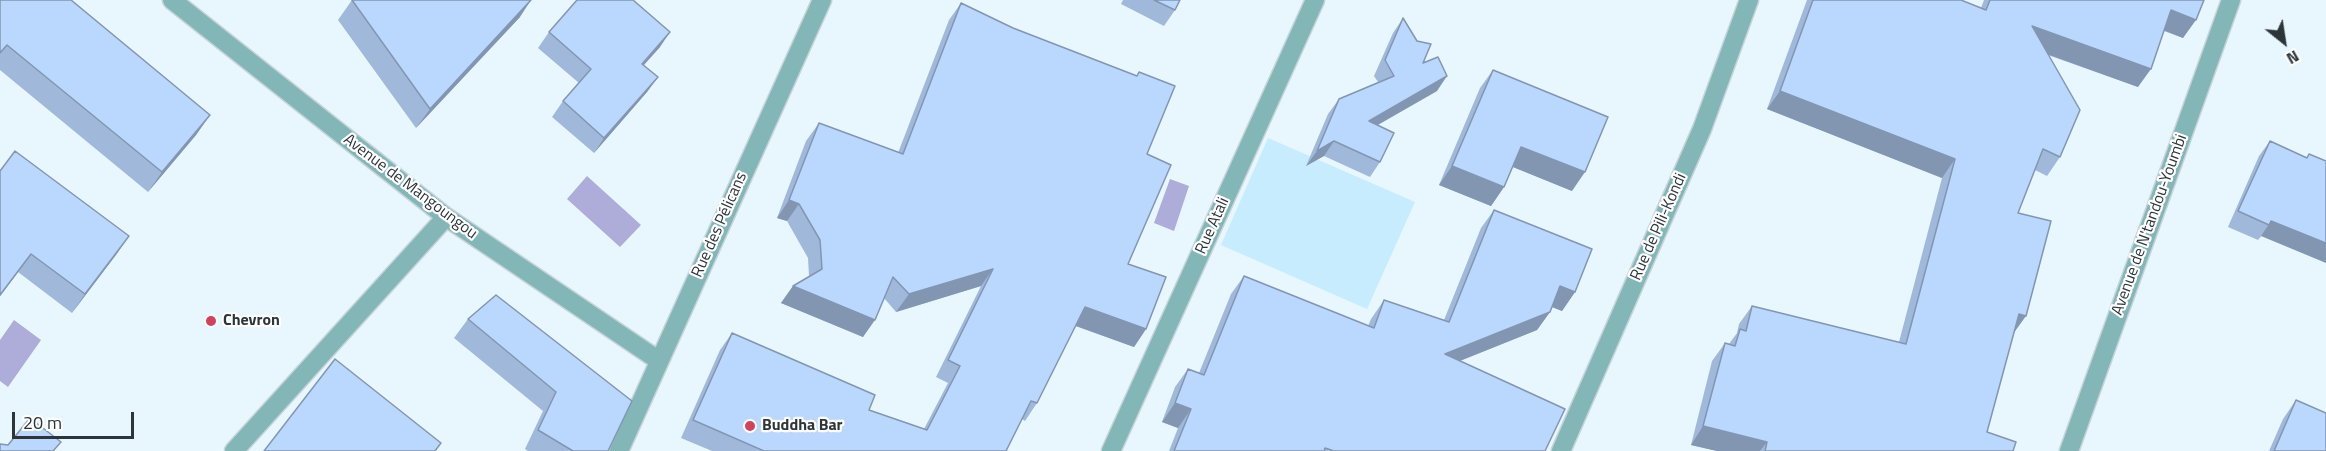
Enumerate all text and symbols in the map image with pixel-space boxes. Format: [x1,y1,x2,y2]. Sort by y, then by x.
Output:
north arrow [2254,12,2314,72]
text: N [2282,44,2304,71]
street label: Avenue de Mangoungou [339,130,481,244]
street label: Avenue de N'tandou-Youmbi [2108,132,2192,318]
street label: Rue des Pélicans [688,169,752,281]
street label: Rue de Pili-Kondi [1627,171,1691,283]
street label: Rue Atali [1192,195,1234,257]
place label: Chevron [223,311,280,331]
marker: Chevron [204,314,218,328]
scale bar [15,400,136,438]
text: 20 m [23,409,62,436]
place label: Buddha Bar [762,416,843,436]
marker: Buddha Bar [743,419,757,433]

